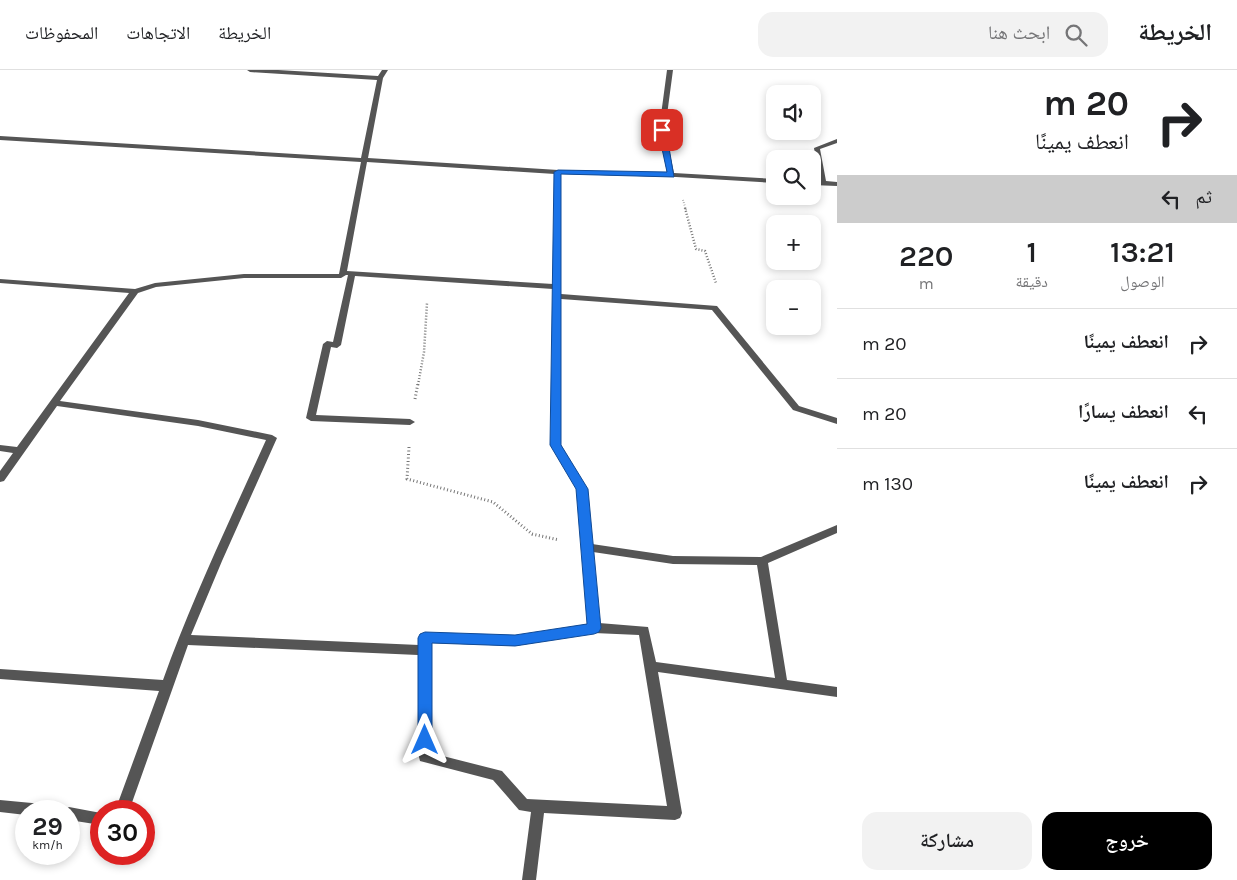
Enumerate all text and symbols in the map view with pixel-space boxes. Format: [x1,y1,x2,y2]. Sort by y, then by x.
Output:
search box [758,12,1108,57]
text: الخريطة [1138,18,1212,46]
icon: search [1062,21,1090,49]
text: المحفوظات [25,22,98,44]
text: الاتجاهات [126,22,190,44]
text: الخريطة [218,22,271,44]
text: ابحث هنا [988,22,1050,44]
text: 20 m [1044,83,1129,124]
map controls [766,85,821,335]
button: sound [766,85,821,140]
icon: right [1147,90,1212,155]
pin [641,109,683,151]
icon: arrive [648,116,676,144]
text: انعطف يمينًا [1035,129,1129,155]
button: search [766,150,821,205]
icon: left [1157,185,1185,213]
text: ثم [1195,186,1212,208]
button: + [766,215,821,270]
text: 1 [1026,234,1037,270]
text: 13:21 [1110,234,1175,270]
text: 220 [899,238,954,274]
text: دقيقة [1015,272,1048,291]
text: الوصول [1120,272,1165,291]
text: m [919,274,934,293]
button: − [766,280,821,335]
icon: right [1184,330,1212,358]
text: انعطف يمينًا [1084,331,1169,353]
text: 20 m [862,333,907,355]
icon: left [1184,400,1212,428]
text: انعطف يسارًا [1078,401,1169,423]
text: 20 m [862,403,907,425]
icon: right [1184,470,1212,498]
text: انعطف يمينًا [1084,471,1169,493]
text: 130 m [862,473,913,495]
position arrow [398,713,450,765]
speed limit sign: 30 [90,800,155,865]
text: 29 [32,812,63,841]
button: مشاركة [862,812,1032,870]
button: خروج [1042,812,1212,870]
text: km/h [32,838,63,852]

